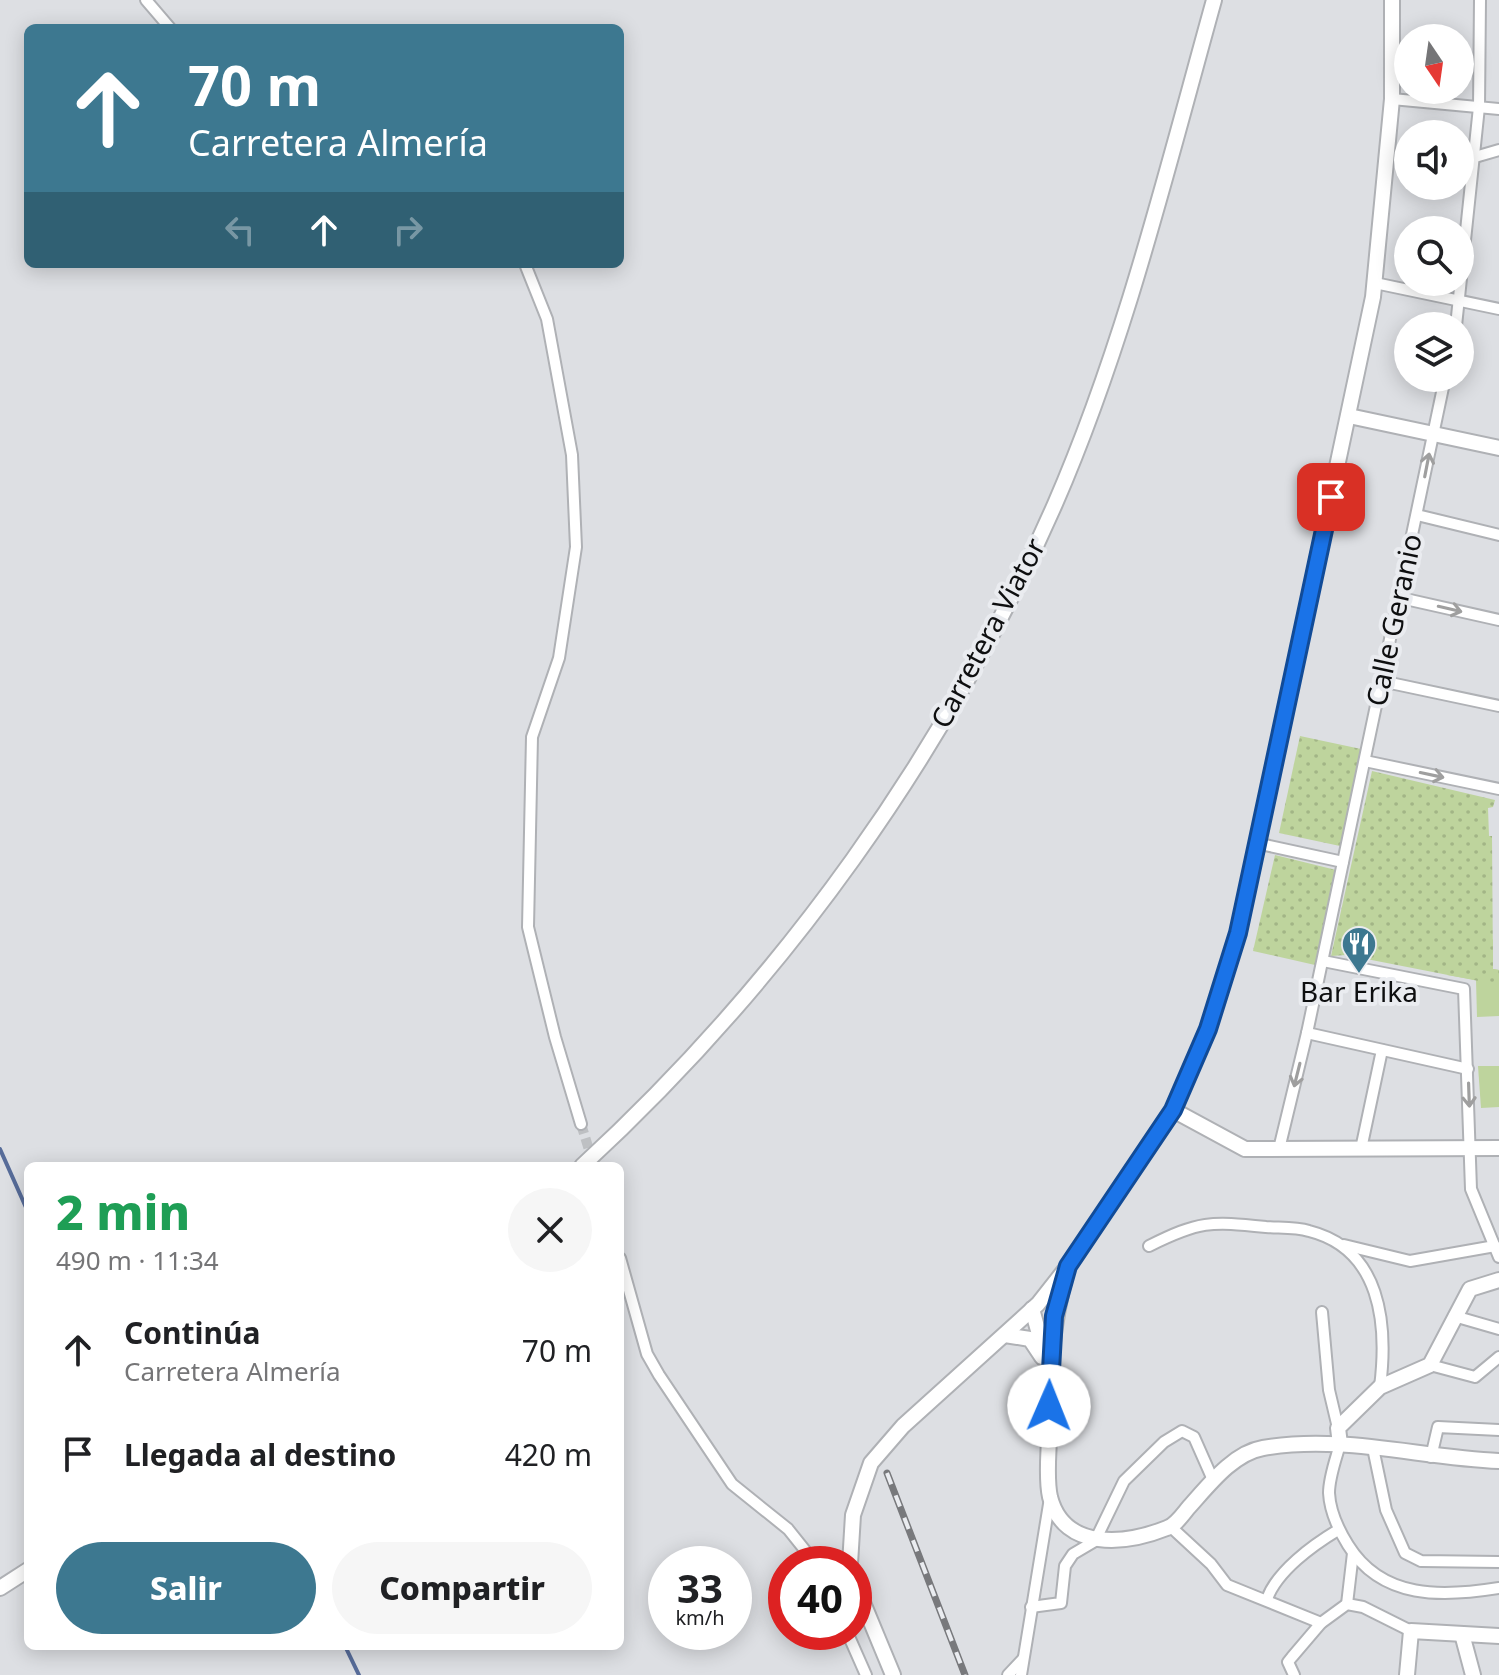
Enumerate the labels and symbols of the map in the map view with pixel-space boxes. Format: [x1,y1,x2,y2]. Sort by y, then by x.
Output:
north arrow [1394,24,1474,104]
one-way arrow [1420,453,1435,478]
pin [1297,463,1365,531]
street label: Calle Geranio [1356,530,1430,709]
street label: Carretera Viator [921,531,1053,734]
one-way arrow [1437,602,1462,617]
one-way arrow [1419,768,1444,783]
restaurant icon: Bar Erika [1340,925,1378,975]
place label: Bar Erika [1300,972,1418,1010]
one-way arrow [1289,1062,1304,1087]
one-way arrow [1462,1081,1477,1108]
position arrow [1007,1364,1091,1448]
speed limit sign: 40 [768,1546,872,1650]

